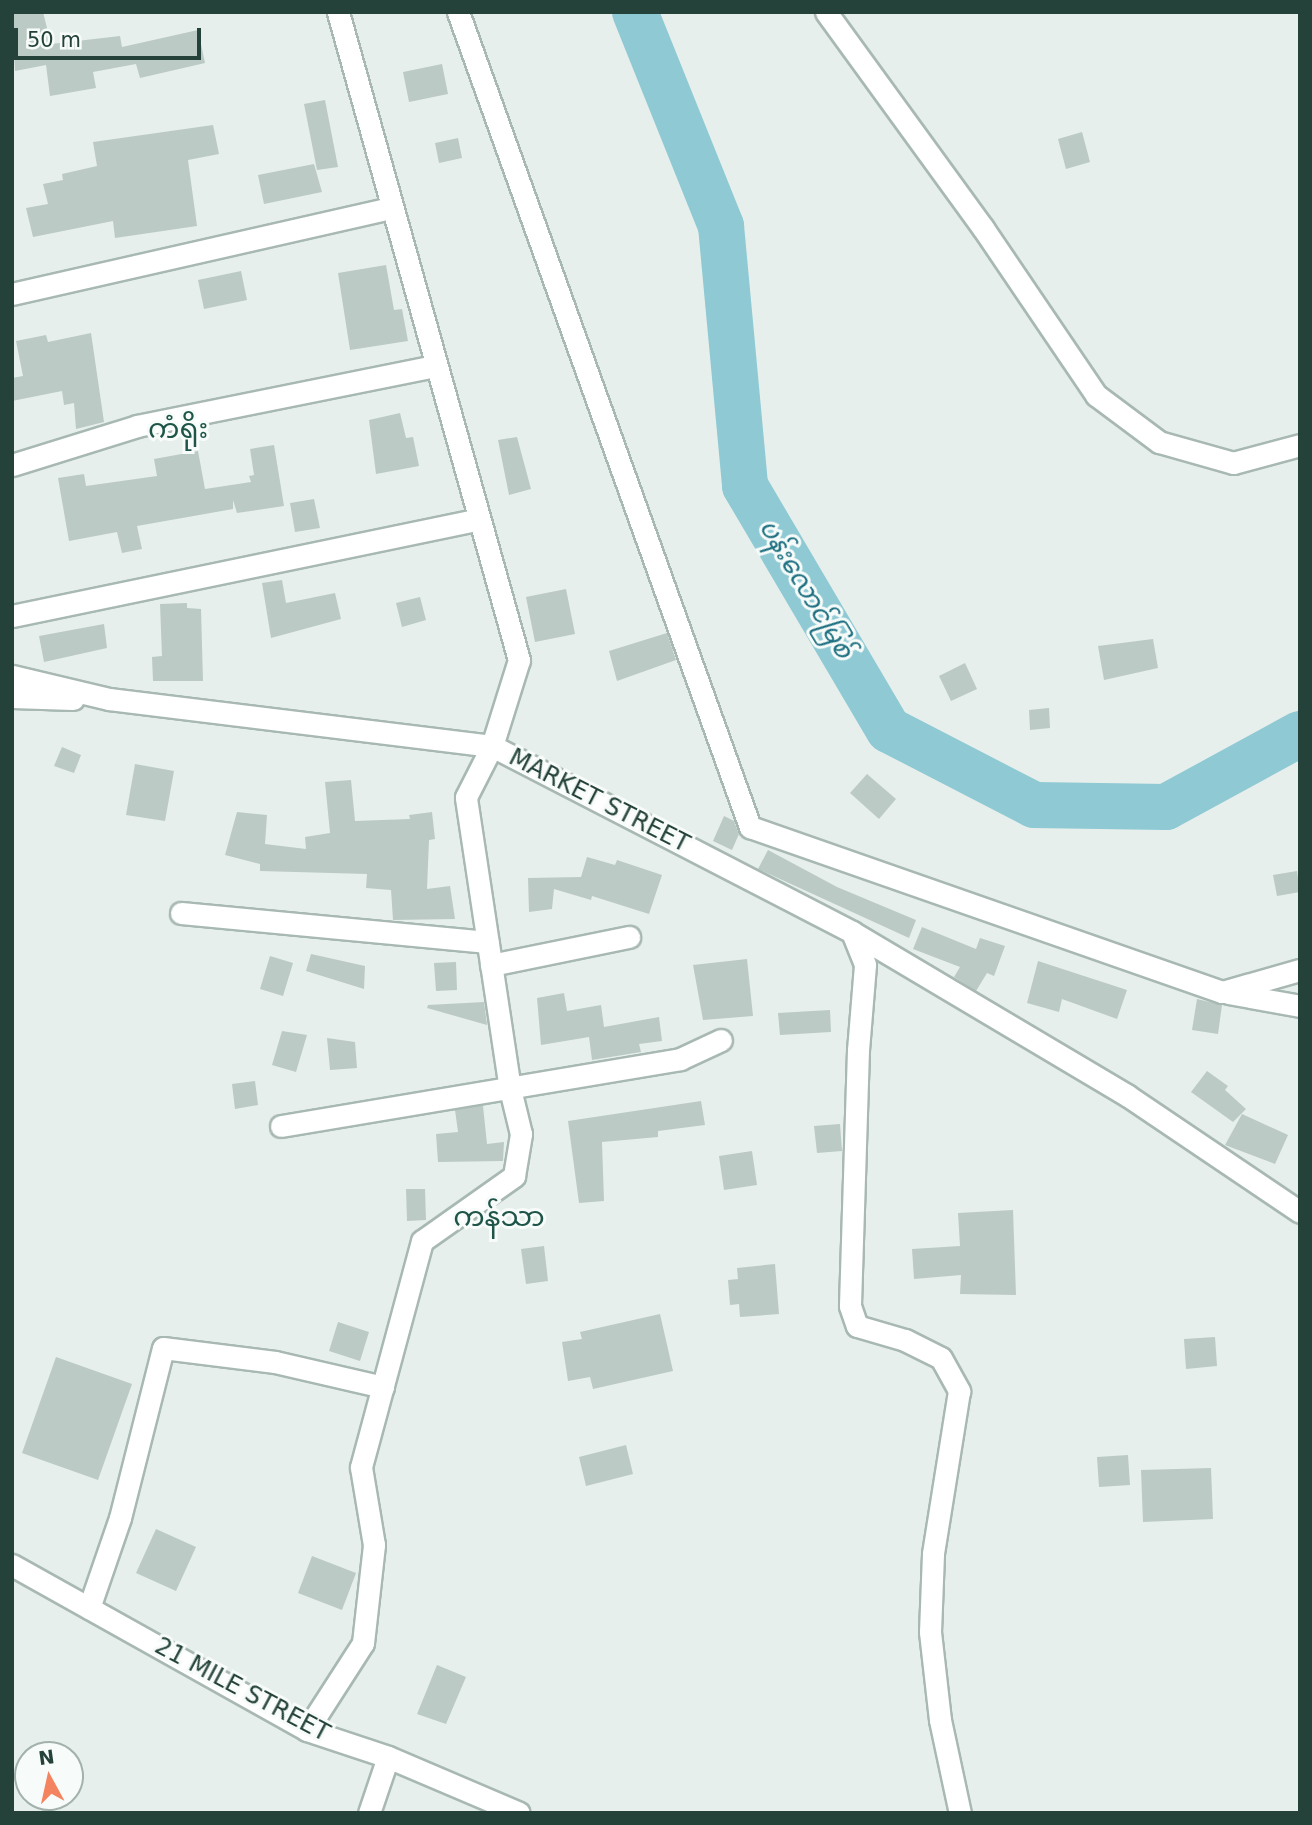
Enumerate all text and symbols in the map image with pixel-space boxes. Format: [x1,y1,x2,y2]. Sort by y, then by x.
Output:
scale bar [18,14,205,58]
text: 50 m [27,28,81,52]
district label: ကံရိုး [148,412,208,446]
water label: ပန်းလောင်မြစ် [752,514,860,664]
street label: MARKET STREET [504,743,694,859]
district label: ကန်သာ [453,1200,545,1234]
street label: 21 MILE STREET [150,1632,334,1748]
north arrow [14,1741,84,1811]
text: N [37,1745,56,1769]

